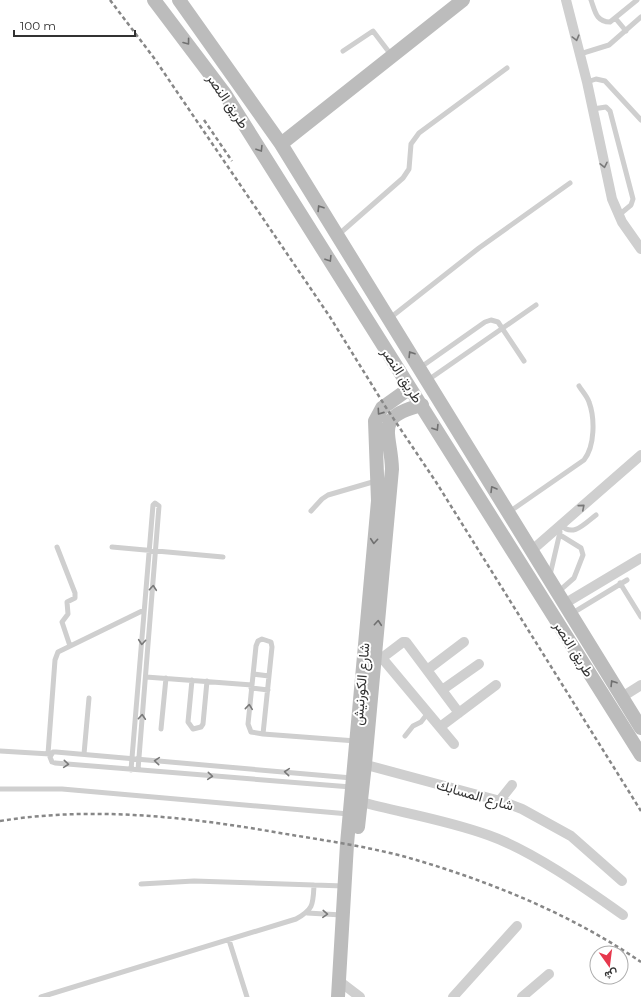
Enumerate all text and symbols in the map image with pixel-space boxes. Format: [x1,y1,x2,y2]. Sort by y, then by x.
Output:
scale bar [14,12,135,38]
text: 100 m [20,18,56,33]
one-way arrow [572,34,580,41]
one-way arrow [182,38,189,45]
street label: طريق النصر [202,69,253,132]
one-way arrow [255,145,262,152]
one-way arrow [599,162,607,168]
one-way arrow [317,205,325,212]
one-way arrow [324,255,331,262]
street label: طريق النصر [377,343,427,406]
one-way arrow [409,351,416,358]
one-way arrow [378,408,385,415]
one-way arrow [431,424,439,431]
one-way arrow [490,486,497,493]
one-way arrow [577,505,584,512]
one-way arrow [370,538,379,544]
one-way arrow [148,585,157,591]
street label: طريق النصر [549,617,598,680]
one-way arrow [373,620,382,626]
one-way arrow [137,639,146,645]
street label: شارع الكورنيش [348,642,376,726]
one-way arrow [610,680,618,687]
one-way arrow [245,704,254,710]
one-way arrow [138,714,147,720]
one-way arrow [154,756,160,765]
one-way arrow [63,760,69,769]
one-way arrow [284,767,290,776]
one-way arrow [207,771,213,780]
street label: شارع المسابك [434,775,516,817]
one-way arrow [322,909,328,918]
north arrow [589,945,629,985]
text: ش [603,966,620,983]

